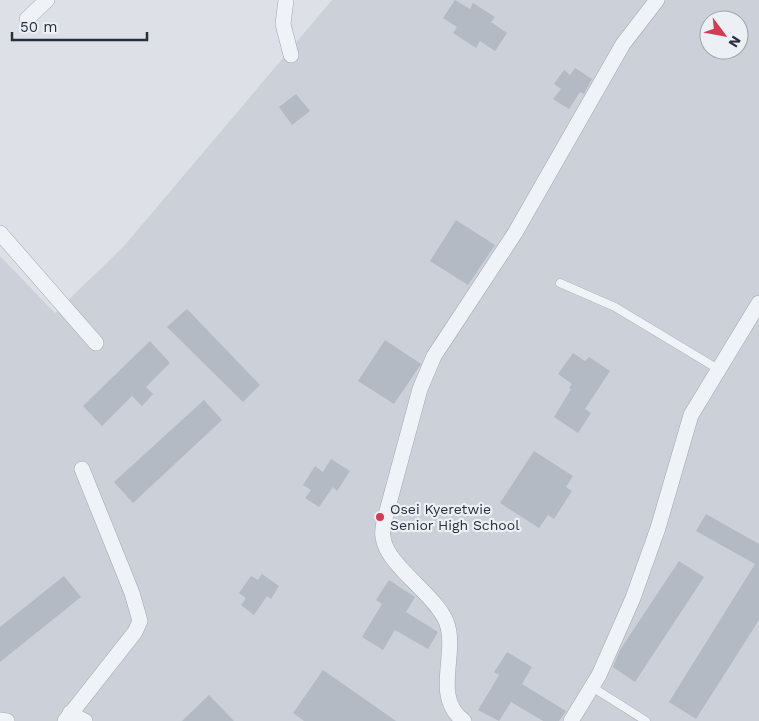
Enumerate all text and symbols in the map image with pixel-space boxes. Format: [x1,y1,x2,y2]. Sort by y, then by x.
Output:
scale bar [12,10,148,42]
north arrow [699,10,749,60]
text: 50 m [20,18,57,36]
text: N [725,33,745,51]
place label: Osei Kyeretwie Senior High School [390,501,520,533]
marker: Osei Kyeretwie Senior High School [374,511,386,523]

